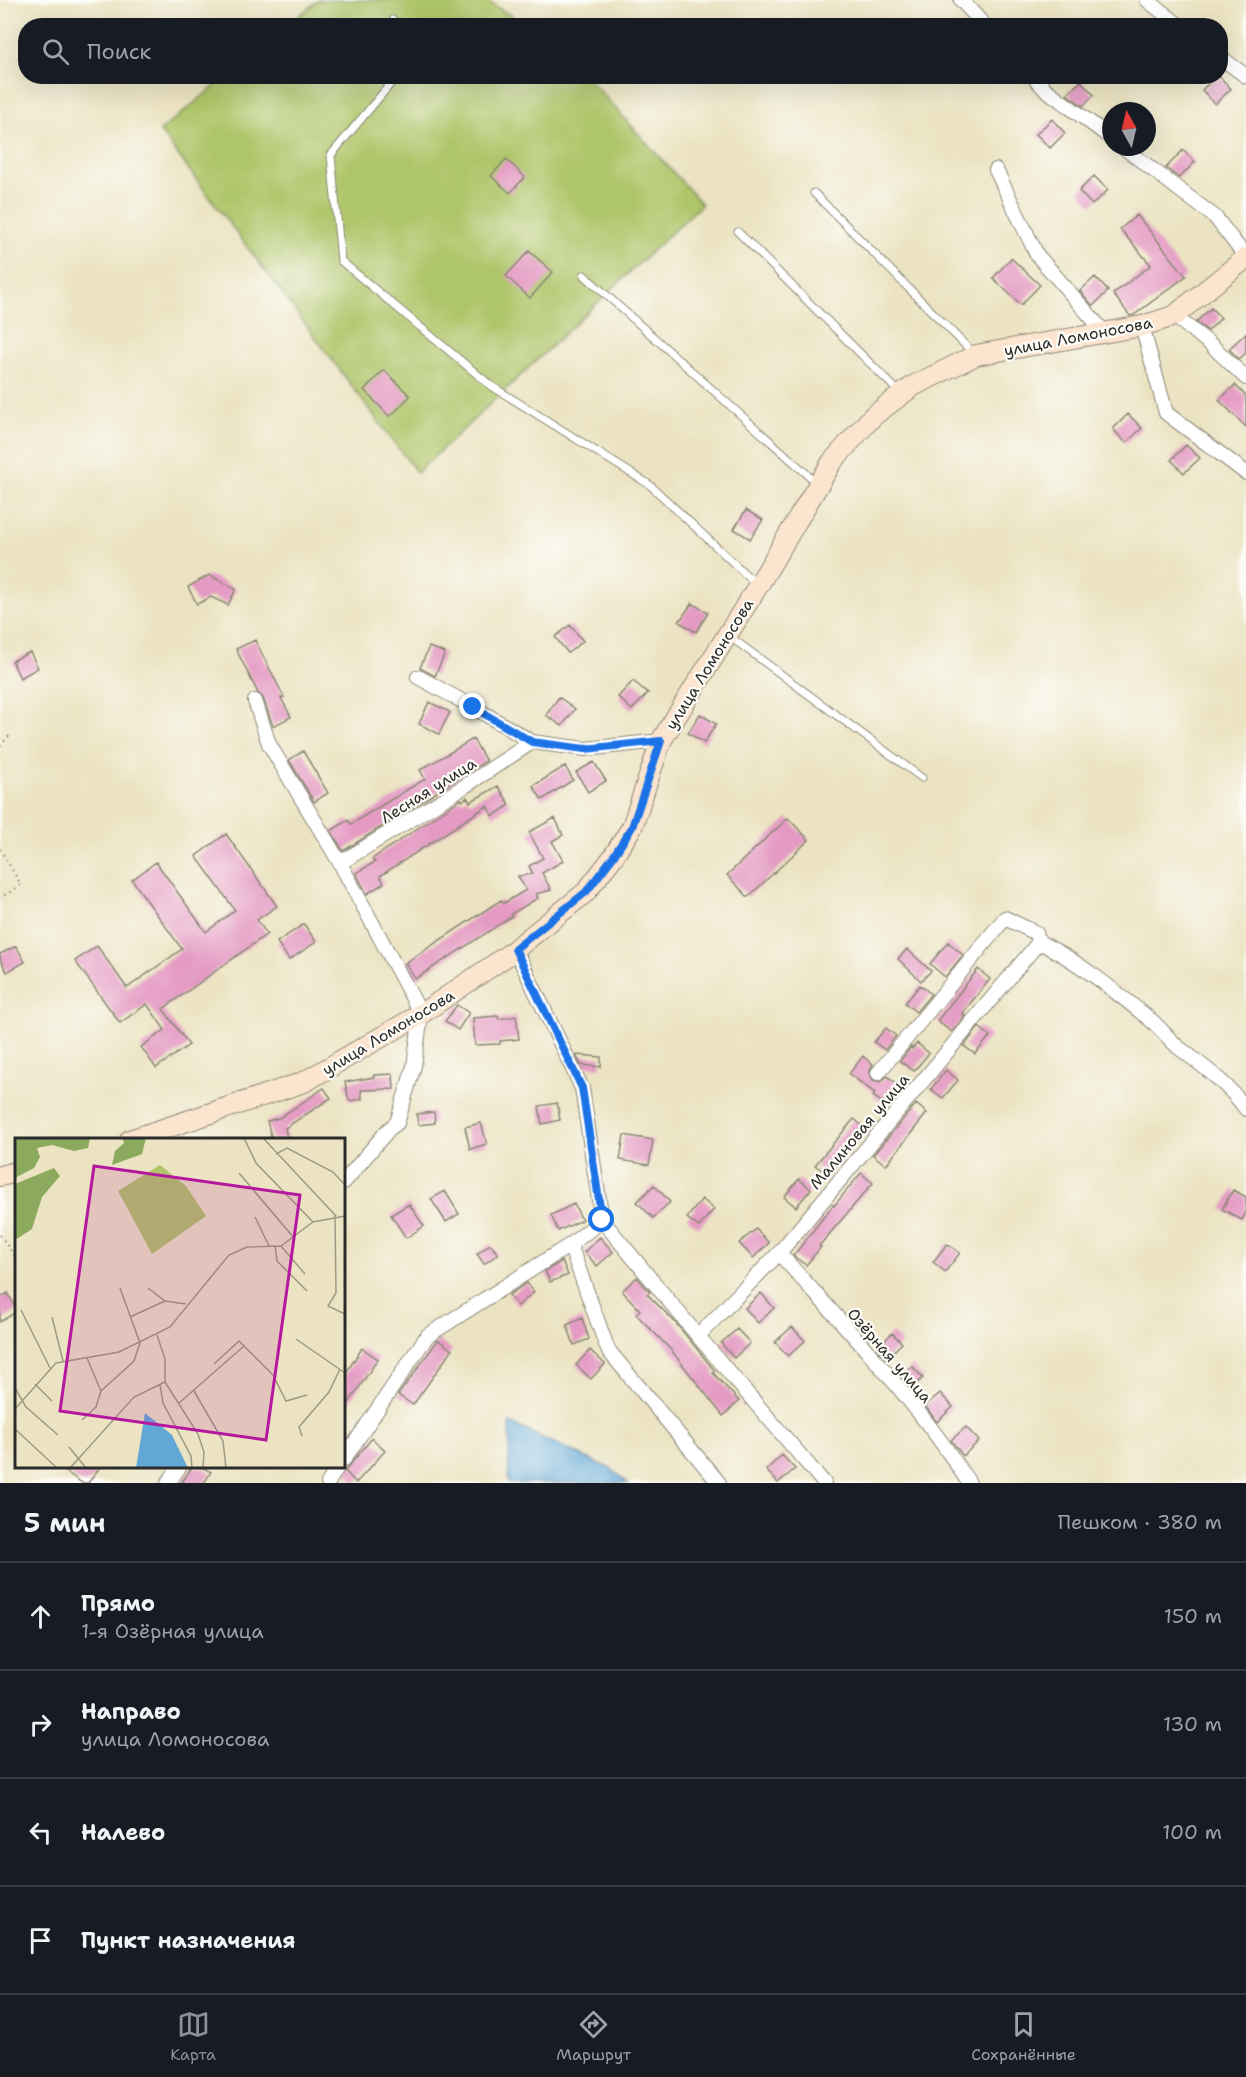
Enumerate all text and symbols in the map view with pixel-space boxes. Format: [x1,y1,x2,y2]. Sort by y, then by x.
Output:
search box [18,18,1228,84]
icon: search [39,35,72,68]
text: Поиск [87,37,151,66]
north arrow [1102,102,1156,156]
street label: улица Ломоносова [1002,312,1154,361]
street label: улица Ломоносова [661,595,758,734]
route end [459,693,485,719]
street label: Лесная улица [376,753,480,828]
street label: улица Ломоносова [318,985,458,1080]
street label: Малиновая улица [805,1069,914,1194]
inset map [15,1138,345,1468]
route start [588,1206,614,1232]
street label: Озёрная улица [843,1303,937,1407]
text: 5 мин [24,1505,105,1540]
text: Пешком · 380 m [1058,1509,1222,1535]
text: Прямо [81,1589,155,1618]
icon: ahead [24,1600,57,1633]
text: 150 m [1164,1603,1222,1629]
text: 1-я Озёрная улица [81,1618,264,1644]
text: Направо [81,1697,181,1726]
icon: right [24,1708,57,1741]
text: 130 m [1163,1711,1222,1737]
text: улица Ломоносова [81,1726,269,1752]
icon: left [24,1816,57,1849]
text: Налево [81,1818,165,1847]
text: 100 m [1162,1819,1222,1845]
icon: arrive [24,1924,57,1957]
text: Пункт назначения [81,1926,295,1955]
tab: Карта [170,2008,216,2065]
tab: Маршрут [556,2008,631,2065]
tab: Сохранённые [971,2008,1076,2065]

